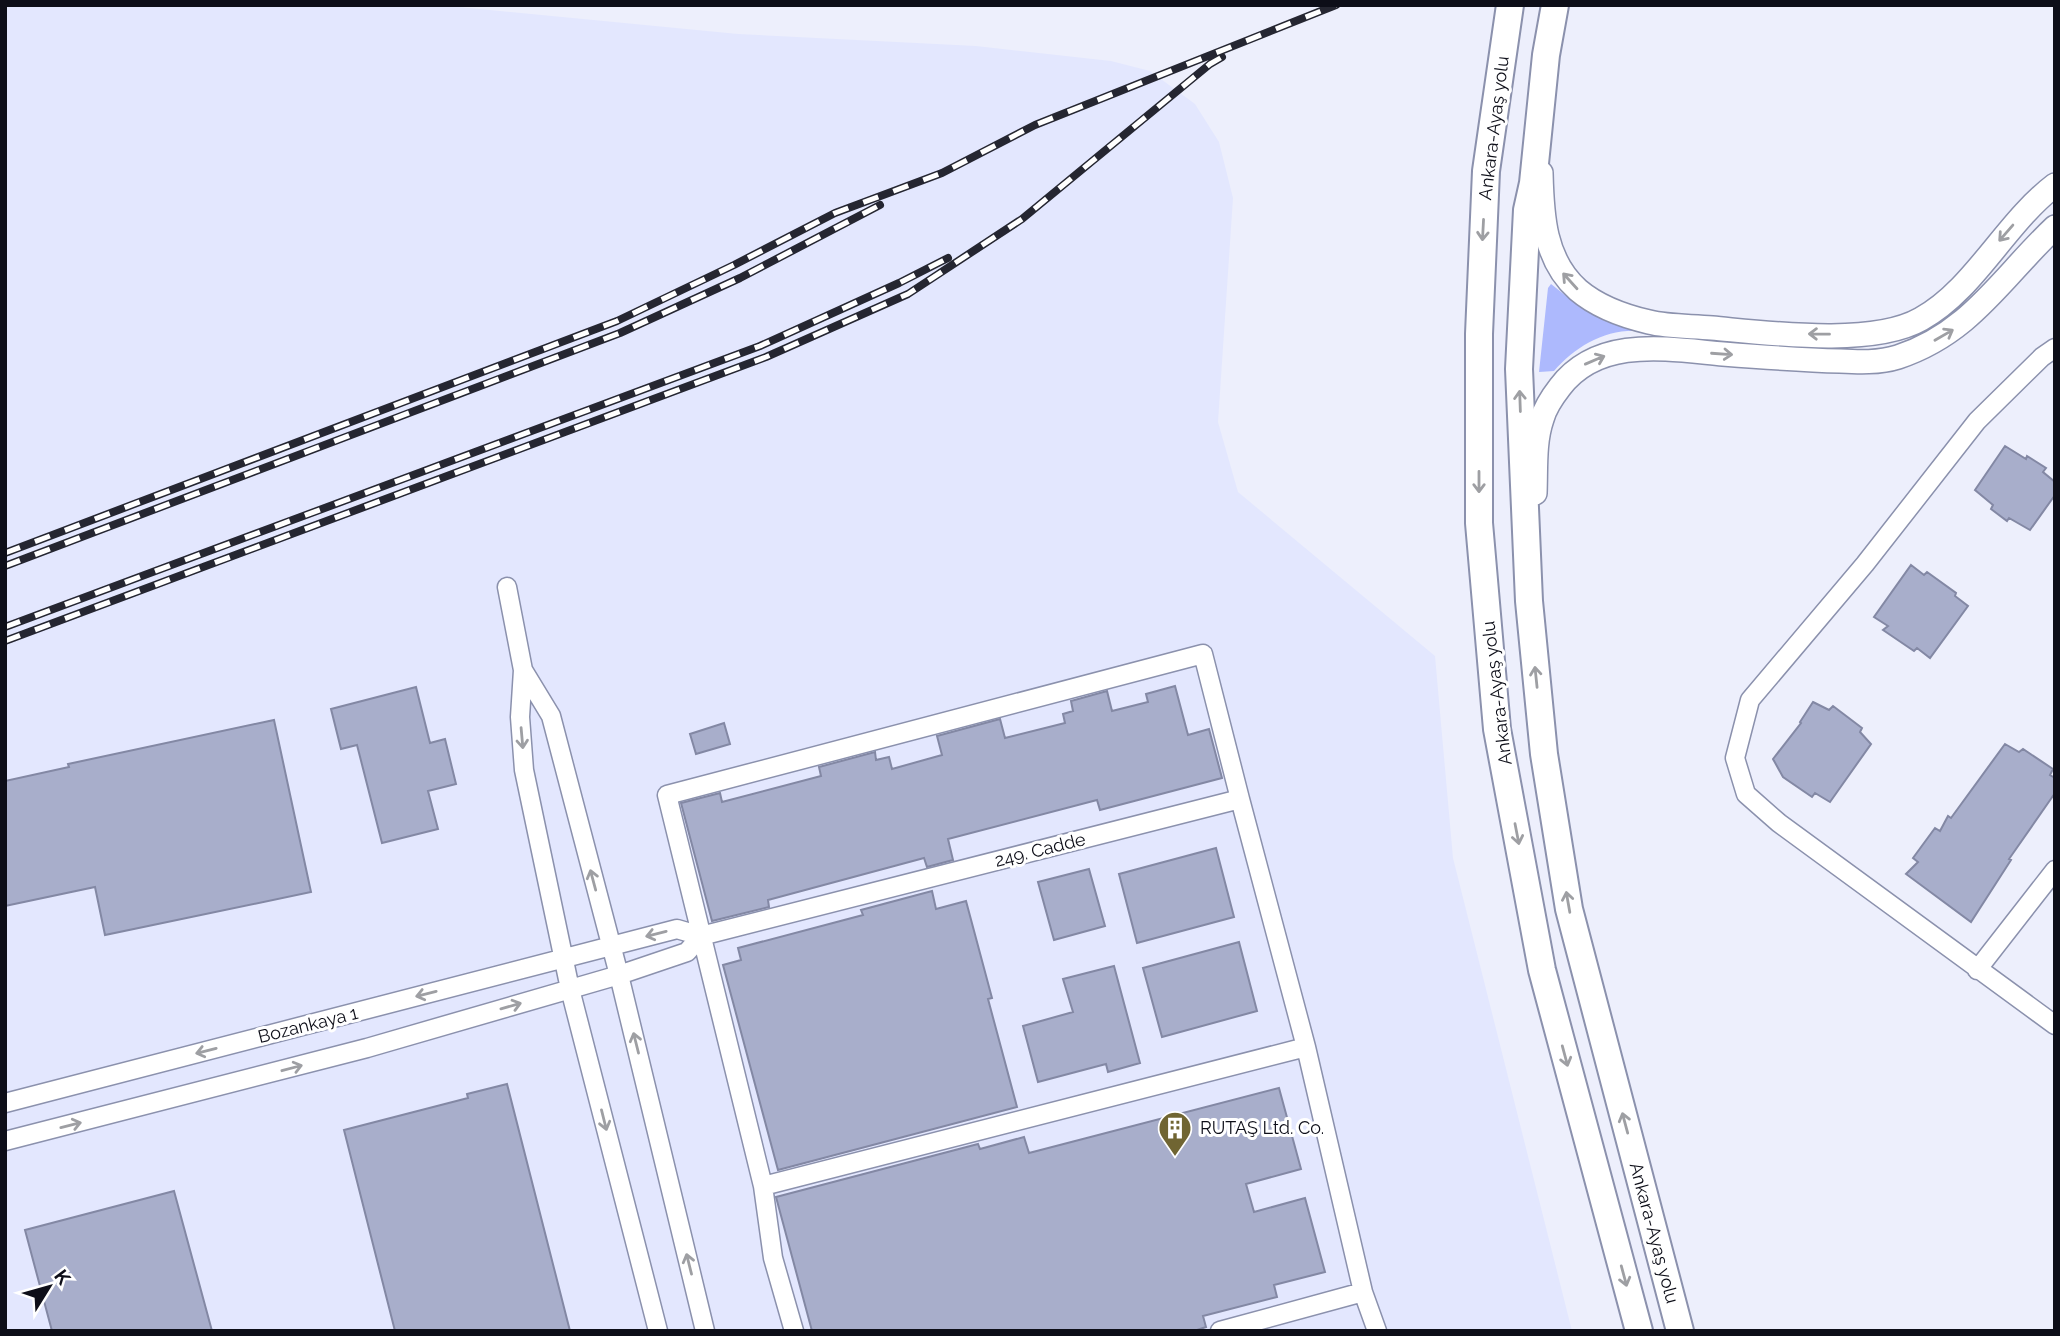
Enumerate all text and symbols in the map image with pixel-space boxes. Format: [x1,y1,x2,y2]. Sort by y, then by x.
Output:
street label: Ankara-Ayaş yolu [1474,55,1513,201]
one-way arrow [1477,218,1490,241]
one-way arrow [1998,223,2014,241]
one-way arrow [1563,273,1579,291]
one-way arrow [1807,328,1830,341]
one-way arrow [1933,328,1953,342]
one-way arrow [1711,348,1733,361]
one-way arrow [1584,352,1605,365]
one-way arrow [1514,390,1527,413]
one-way arrow [1472,470,1486,493]
street label: Ankara-Ayaş yolu [1477,620,1516,766]
one-way arrow [1530,666,1543,689]
one-way arrow [516,726,529,749]
one-way arrow [1511,822,1524,845]
street label: 249. Cadde [992,828,1088,871]
one-way arrow [586,869,599,891]
one-way arrow [1561,891,1575,914]
one-way arrow [645,928,668,941]
one-way arrow [415,989,437,1002]
one-way arrow [499,999,521,1012]
street label: Bozankaya 1 [256,1002,360,1047]
one-way arrow [629,1032,642,1055]
one-way arrow [195,1045,218,1058]
one-way arrow [1560,1045,1573,1067]
one-way arrow [280,1061,303,1074]
one-way arrow [598,1109,611,1131]
building icon: RUTAŞ Ltd. Co. [1156,1109,1194,1158]
one-way arrow [1618,1112,1631,1134]
place label: RUTAŞ Ltd. Co. [1200,1117,1324,1138]
one-way arrow [60,1118,82,1131]
street label: Ankara-Ayaş yolu [1626,1160,1683,1306]
north arrow [14,1252,84,1322]
one-way arrow [682,1253,695,1276]
one-way arrow [1618,1264,1631,1286]
text: K [50,1265,75,1289]

